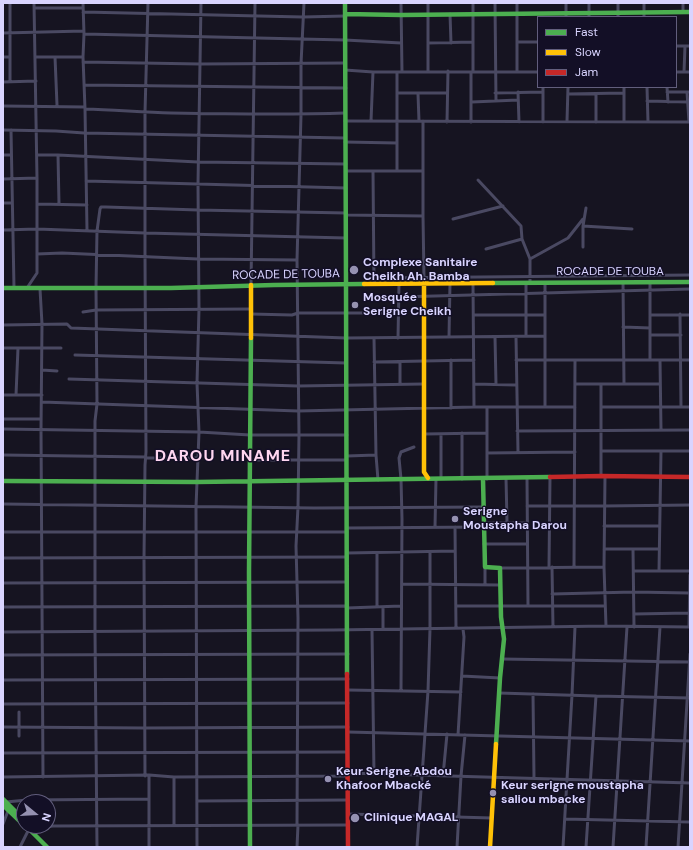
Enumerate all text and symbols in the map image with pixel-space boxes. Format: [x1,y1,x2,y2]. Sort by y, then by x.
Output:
legend [537,16,677,88]
text: Fast [575,24,598,40]
text: Slow [575,44,601,60]
text: Jam [575,64,598,80]
place label: Complexe Sanitaire Cheikh Ah. Bamba [363,256,477,284]
marker: Complexe Sanitaire Cheikh Ah. Bamba [348,264,360,276]
street label: ROCADE DE TOUBA [556,265,664,279]
street label: ROCADE DE TOUBA [232,267,340,283]
place label: Mosquée Serigne Cheikh [363,291,451,319]
marker: Mosquée Serigne Cheikh [350,300,360,310]
district label: DAROU MINAME [155,447,291,467]
place label: Serigne Moustapha Darou [463,505,567,533]
marker: Serigne Moustapha Darou [450,514,460,524]
place label: Keur Serigne Abdou Khafoor Mbacké [336,765,452,793]
marker: Keur Serigne Abdou Khafoor Mbacké [323,774,333,784]
place label: Keur serigne moustapha saliou mbacke [501,779,644,807]
marker: Keur serigne moustapha saliou mbacke [488,788,498,798]
north arrow [16,794,56,834]
text: N [39,811,54,823]
place label: Clinique MAGAL [364,811,459,825]
marker: Clinique MAGAL [349,812,361,824]

